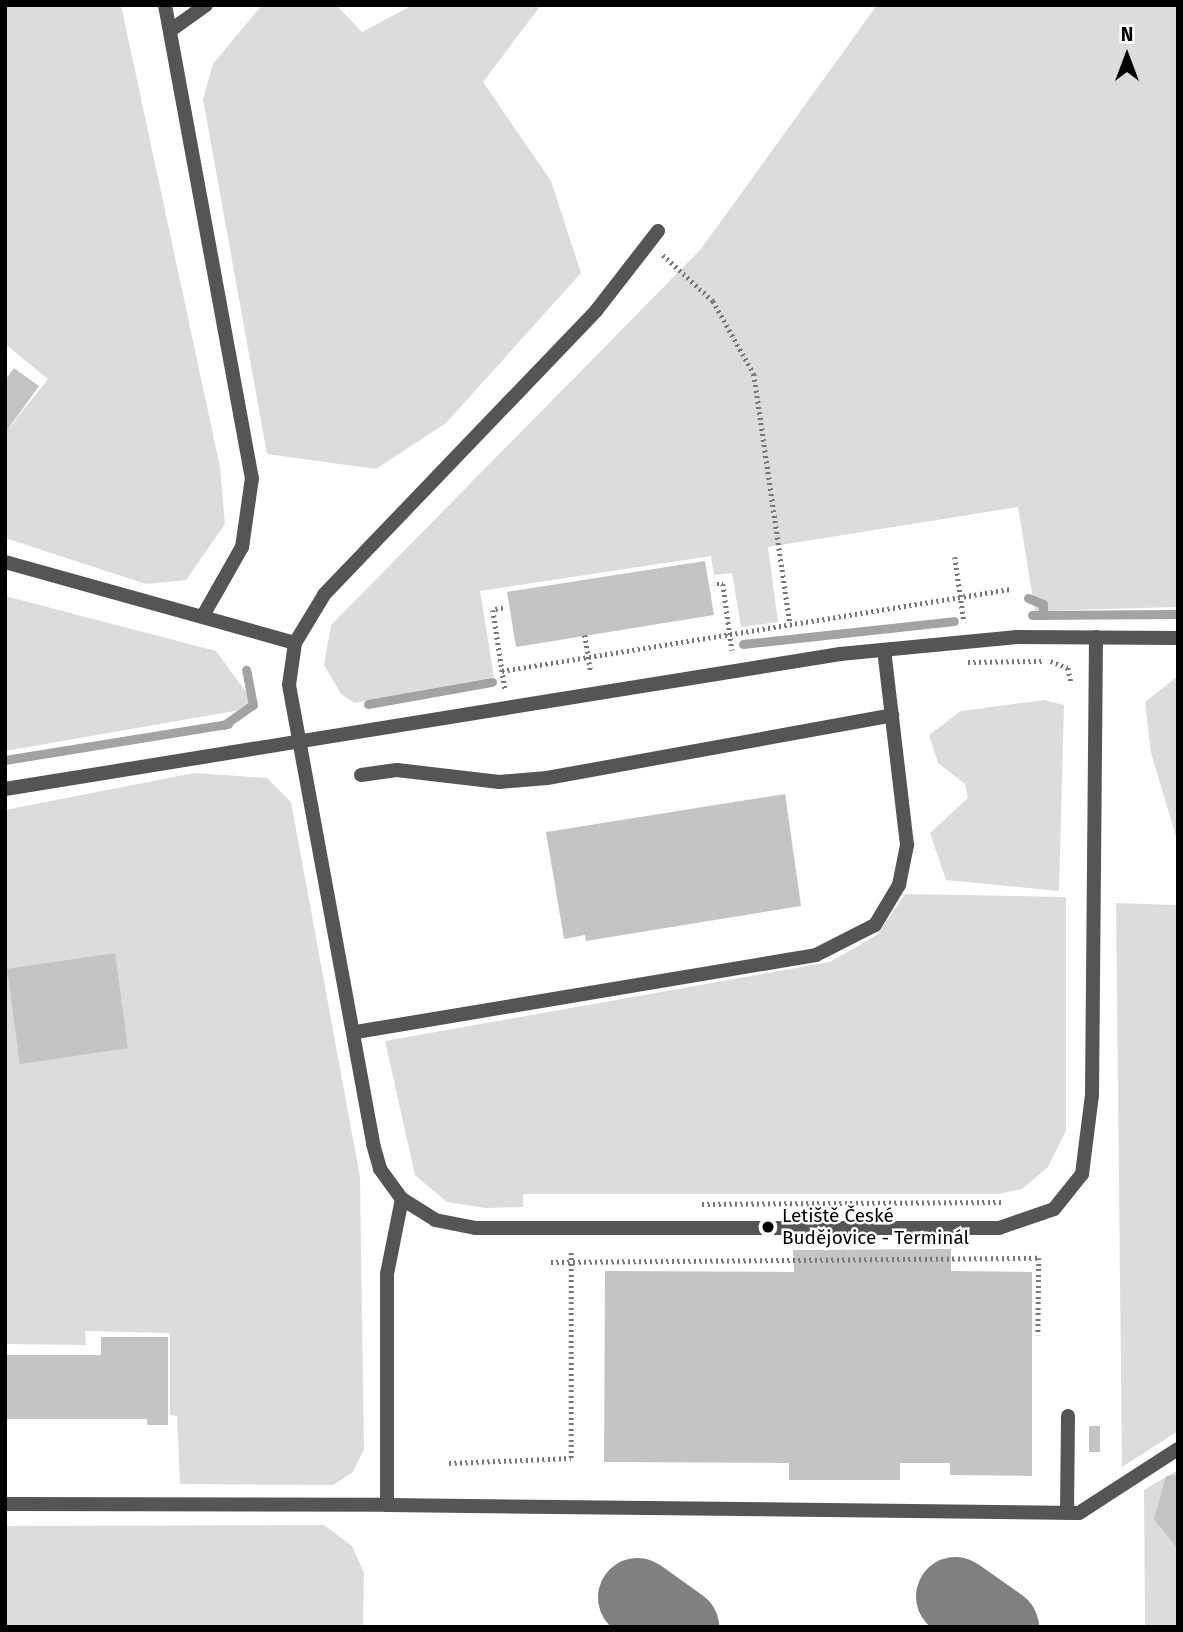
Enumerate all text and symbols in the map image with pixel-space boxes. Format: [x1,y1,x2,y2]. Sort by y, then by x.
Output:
north arrow [1092,21,1162,91]
text: N [1121,23,1133,46]
place label: Letiště České Budějovice - Terminál [782,1205,969,1249]
marker: Letiště České Budějovice - Terminál [760,1219,776,1235]

